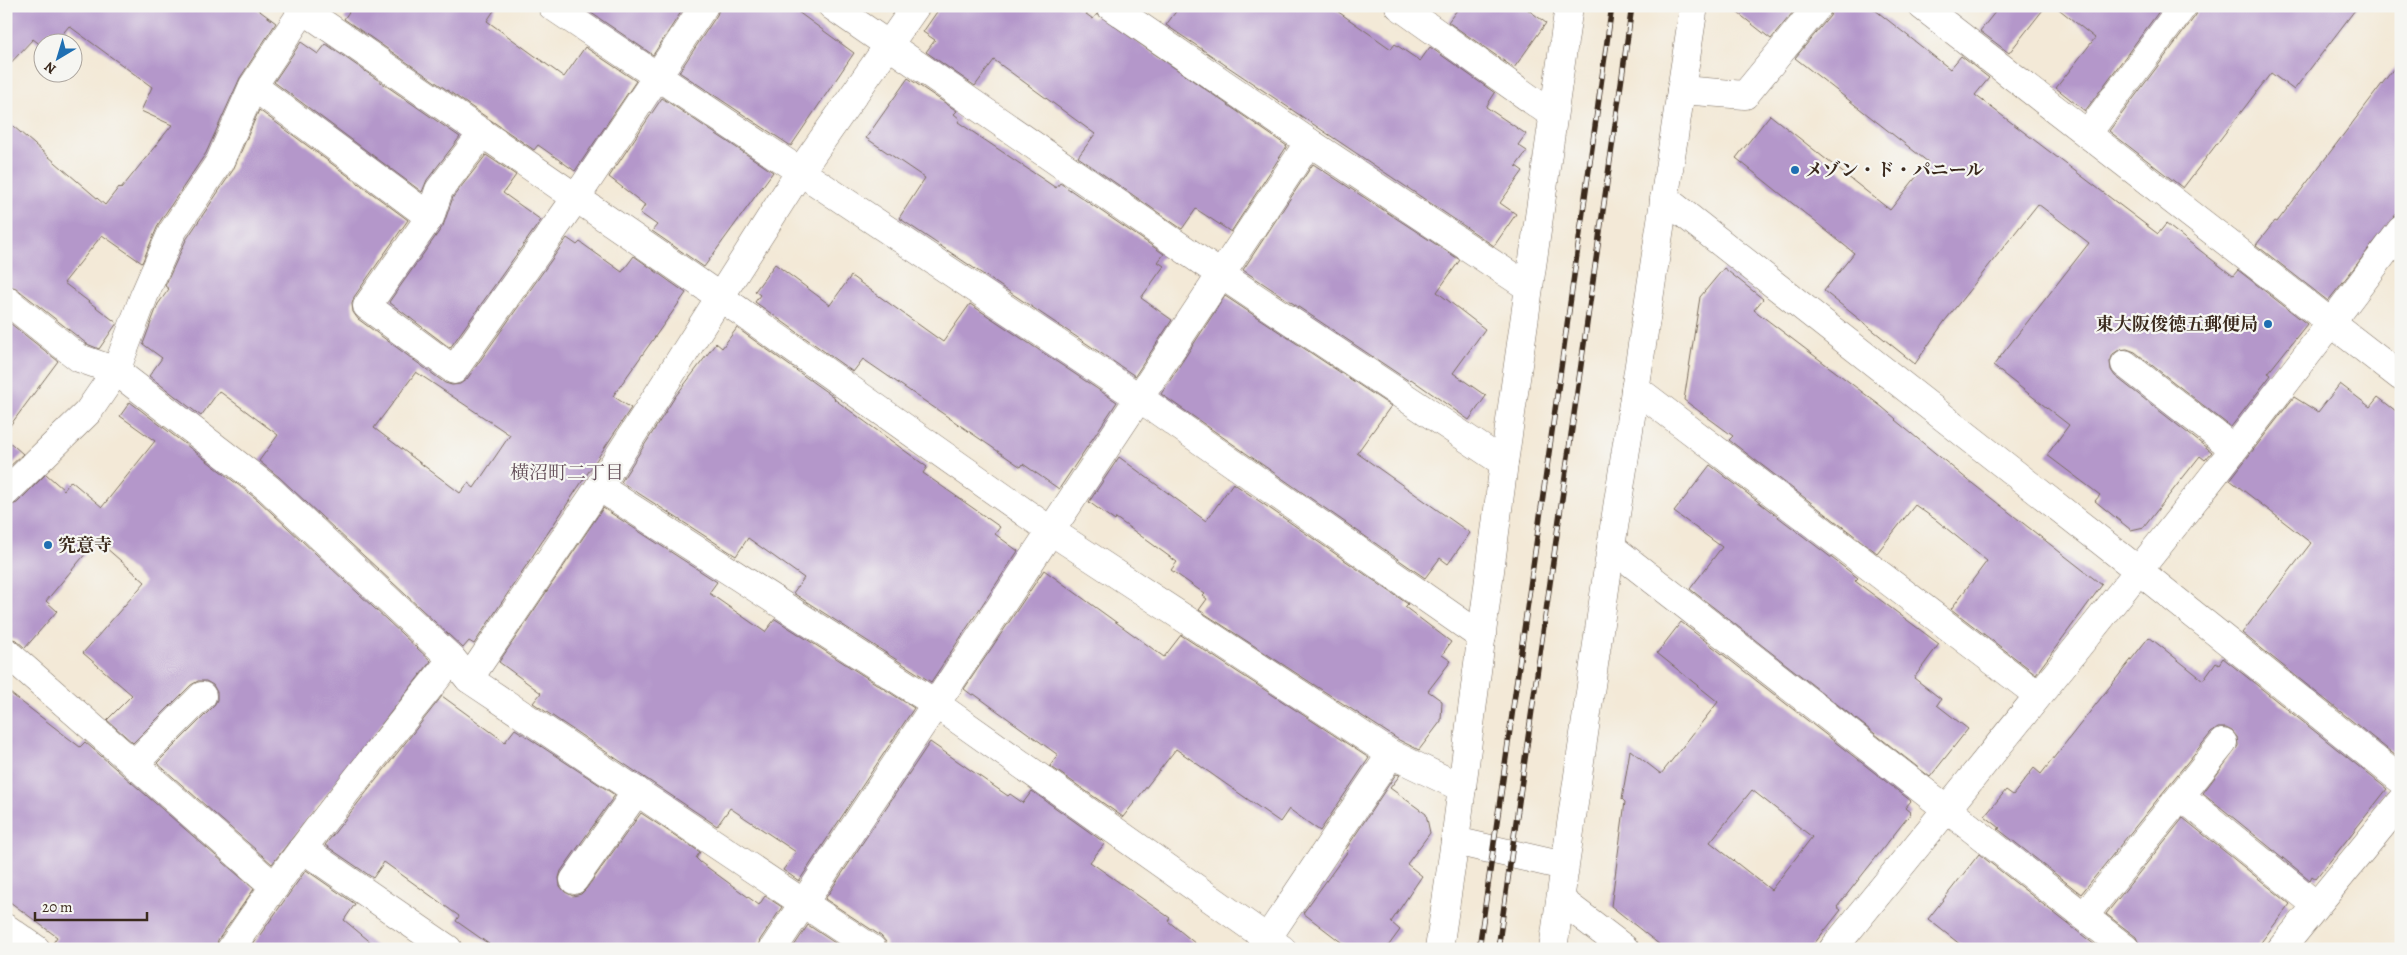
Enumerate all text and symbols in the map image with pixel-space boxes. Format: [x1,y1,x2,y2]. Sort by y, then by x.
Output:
north arrow [32,32,82,82]
text: N [40,57,60,78]
place label: メゾン・ド・パニール [1805,158,1984,182]
marker: メゾン・ド・パニール [1789,164,1801,176]
place label: 東大阪俊徳五郵便局 [2096,312,2258,336]
marker: 東大阪俊徳五郵便局 [2262,318,2274,330]
district label: 横沼町二丁目 [510,460,624,486]
place label: 究意寺 [58,533,112,557]
marker: 究意寺 [42,539,54,551]
scale bar [35,890,148,922]
text: 20 m [42,897,73,917]

